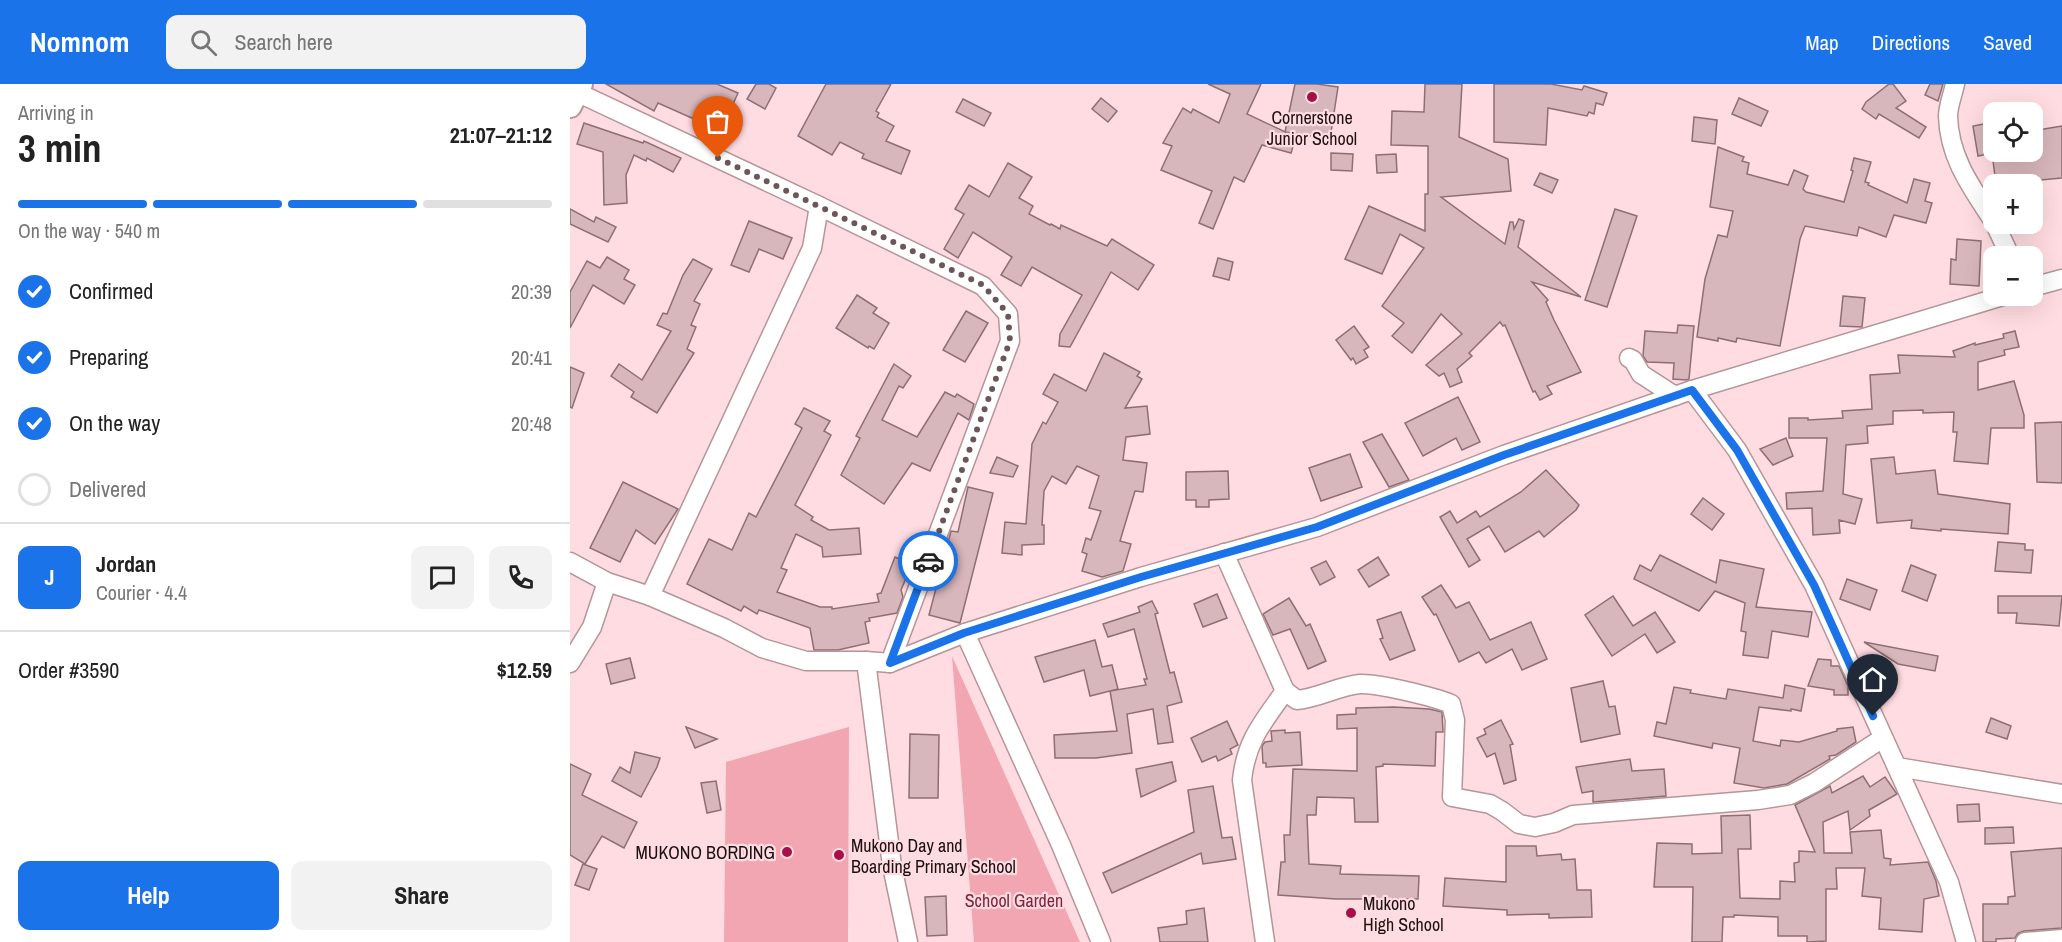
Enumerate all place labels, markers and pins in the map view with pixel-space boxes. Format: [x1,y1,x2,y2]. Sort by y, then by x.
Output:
marker: Cornerstone Junior School [1305,90,1319,104]
pin [692,96,743,158]
place label: Cornerstone Junior School [1267,105,1357,151]
pin [1847,654,1898,716]
place label: Mukono Day and Boarding Primary School [851,833,1016,879]
place label: MUKONO BORDING [636,840,775,865]
marker: MUKONO BORDING [780,845,794,859]
marker: Mukono Day and Boarding Primary School [832,848,846,862]
place label: Mukono High School [1363,891,1443,937]
marker: Mukono High School [1344,906,1358,920]

